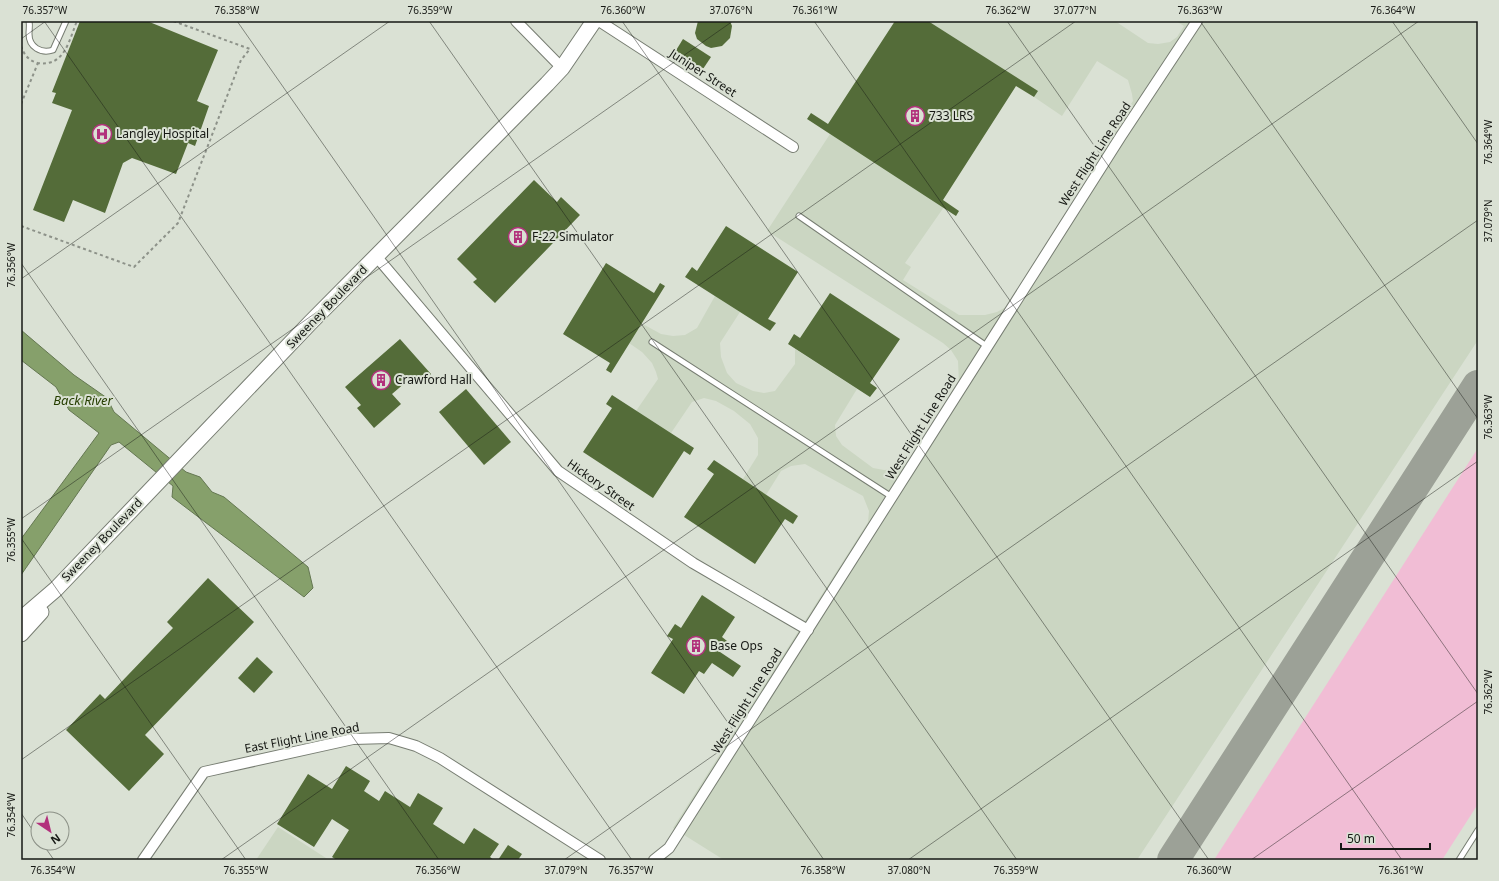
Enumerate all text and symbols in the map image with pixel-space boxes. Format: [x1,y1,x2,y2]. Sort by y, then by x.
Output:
text: 76.357°W [23,3,68,17]
text: 76.358°W [215,3,260,17]
text: 76.359°W [408,3,453,17]
text: 76.360°W [601,3,646,17]
text: 37.076°N [709,3,753,17]
text: 76.361°W [793,3,838,17]
text: 76.362°W [986,3,1031,17]
text: 37.077°N [1053,3,1097,17]
text: 76.363°W [1178,3,1223,17]
text: 76.364°W [1371,3,1416,17]
street label: Juniper Street [666,44,741,101]
street label: West Flight Line Road [1054,98,1135,209]
building icon: 733 LRS [904,105,926,127]
place label: 733 LRS [929,107,973,124]
text: 76.364°W [1481,119,1495,164]
hospital icon: Langley Hospital [91,123,113,145]
place label: Langley Hospital [116,125,209,142]
text: 37.079°N [1481,199,1495,243]
building icon: F-22 Simulator [507,226,529,248]
place label: F-22 Simulator [532,228,614,245]
text: 76.356°W [4,242,18,287]
street label: Sweeney Boulevard [282,261,371,352]
building icon: Crawford Hall [370,369,392,391]
place label: Crawford Hall [395,371,472,388]
street label: West Flight Line Road [881,371,960,483]
water label: Back River [53,391,114,409]
text: 76.363°W [1481,394,1495,439]
street label: Hickory Street [564,455,639,515]
street label: Sweeney Boulevard [57,494,146,585]
text: 76.355°W [4,517,18,562]
building icon: Base Ops [685,635,707,657]
place label: Base Ops [710,637,763,654]
street label: West Flight Line Road [707,645,786,757]
text: 76.362°W [1481,669,1495,714]
street label: East Flight Line Road [243,718,361,757]
text: 76.354°W [4,792,18,837]
north arrow [30,811,70,851]
scale bar [1341,825,1430,851]
text: 50 m [1347,830,1375,847]
text: N [48,831,64,848]
text: 76.354°W [31,863,76,877]
text: 76.355°W [224,863,269,877]
text: 76.356°W [416,863,461,877]
text: 37.079°N [544,863,588,877]
text: 76.357°W [609,863,654,877]
text: 76.358°W [801,863,846,877]
text: 37.080°N [887,863,931,877]
text: 76.359°W [994,863,1039,877]
text: 76.360°W [1187,863,1232,877]
text: 76.361°W [1379,863,1424,877]

